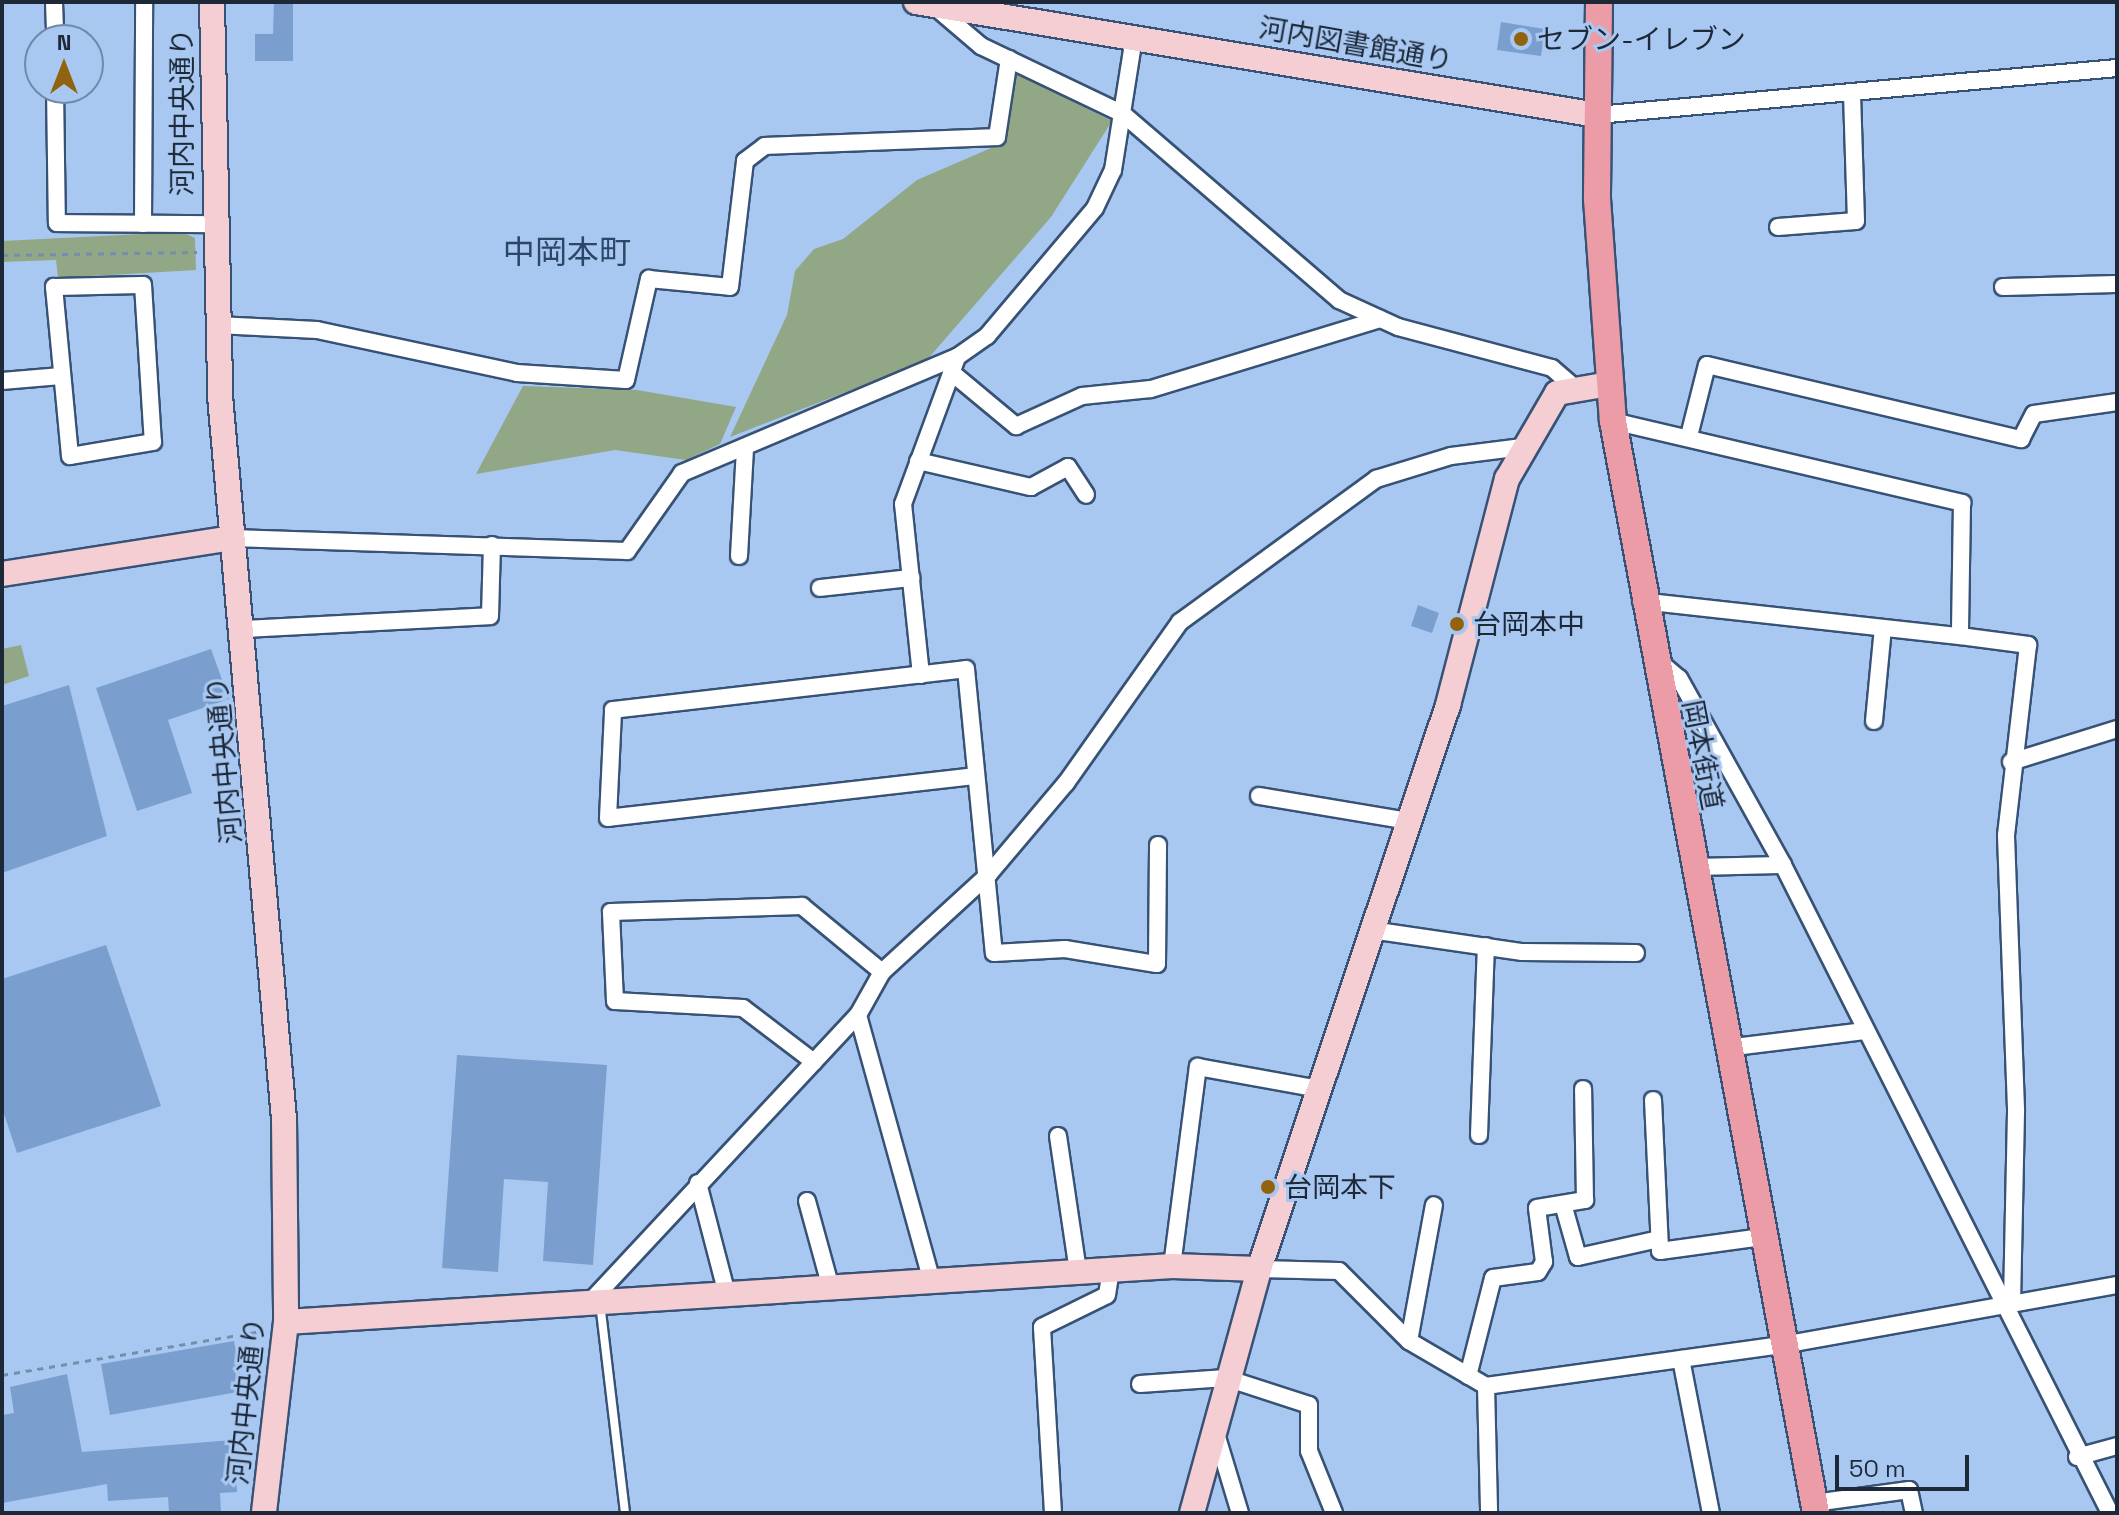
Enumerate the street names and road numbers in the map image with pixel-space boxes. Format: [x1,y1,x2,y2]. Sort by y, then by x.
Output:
street label: 河内図書館通り [1257,10,1455,78]
street label: 河内中央通り [165,28,199,196]
street label: 河内中央通り [200,675,248,845]
street label: 岡本街道 [1676,697,1730,813]
street label: 河内中央通り [221,1316,271,1486]

